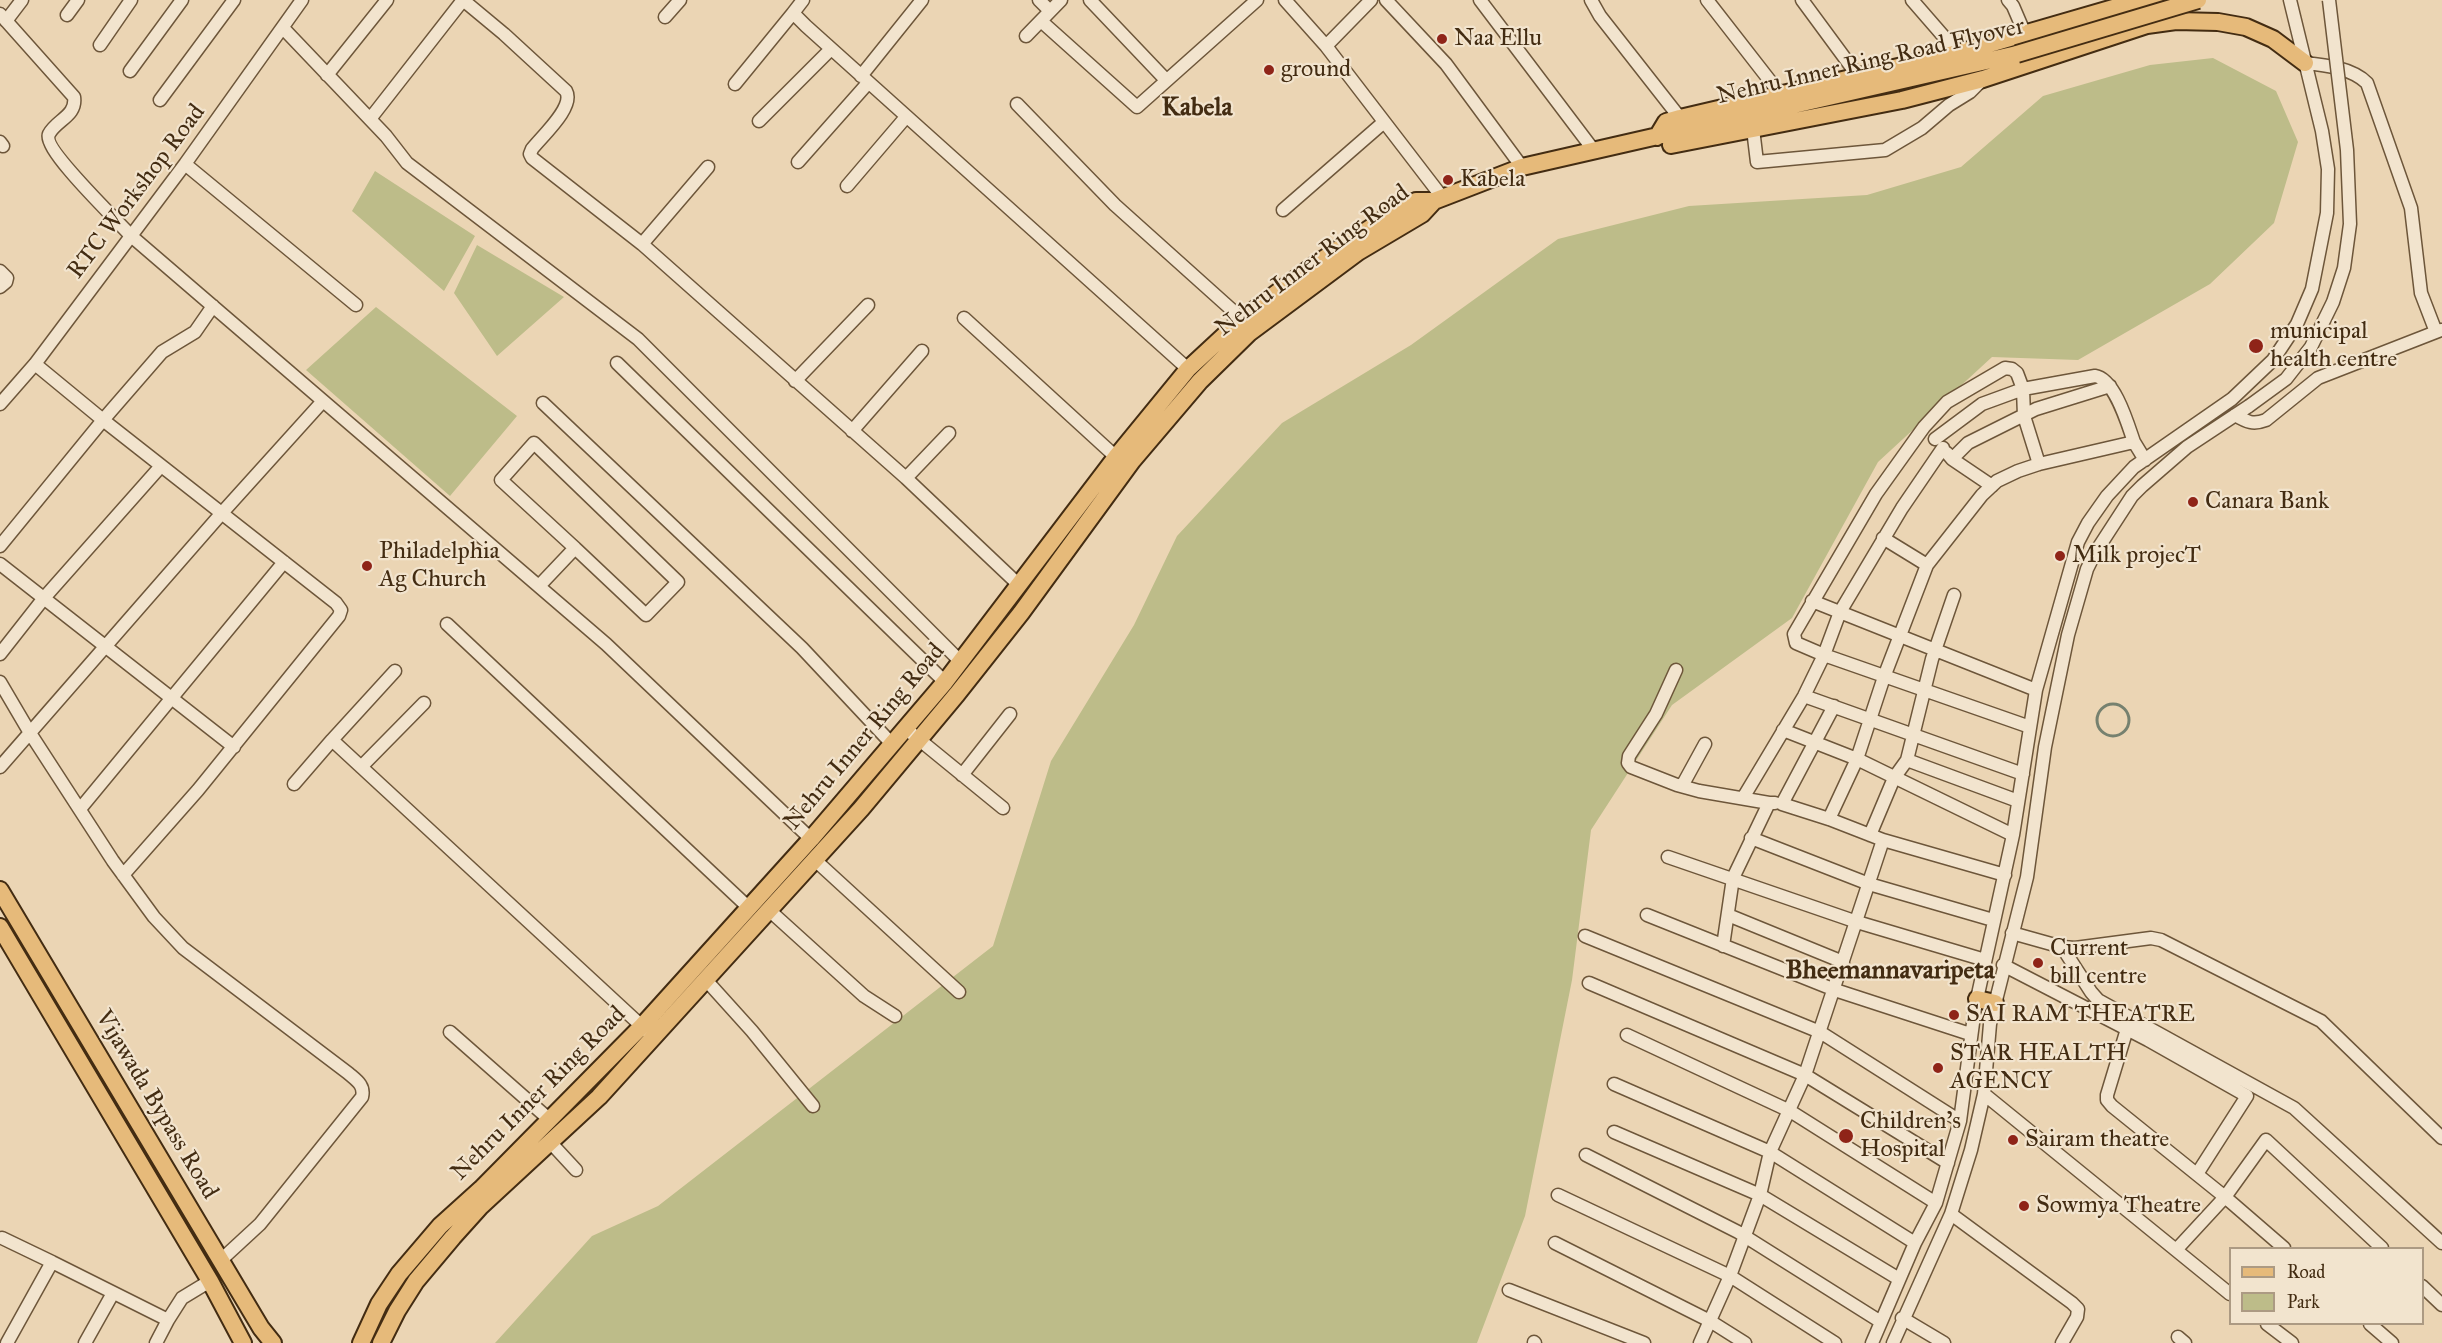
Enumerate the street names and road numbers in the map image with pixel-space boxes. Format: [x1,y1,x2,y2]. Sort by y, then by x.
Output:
street label: Nehru Inner Ring Road Flyover [1714,13,2028,111]
street label: RTC Workshop Road [62,99,212,285]
street label: Nehru Inner Ring Road [1211,179,1415,343]
street label: Nehru Inner Ring Road [779,638,951,836]
street label: Nehru Inner Ring Road [446,1001,632,1187]
street label: Vijawada Bypass Road [88,1005,224,1205]

